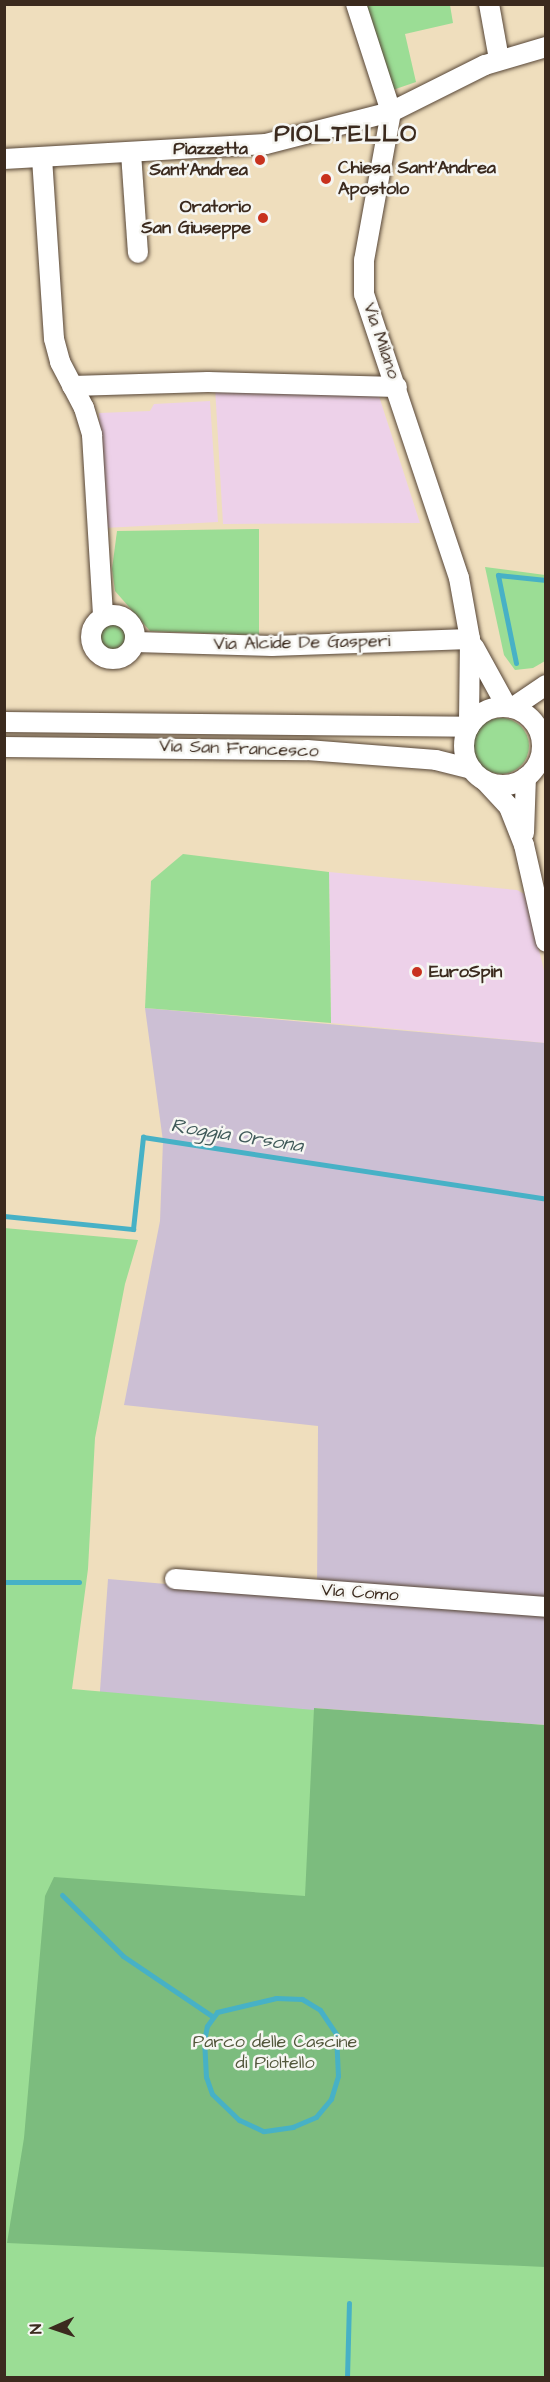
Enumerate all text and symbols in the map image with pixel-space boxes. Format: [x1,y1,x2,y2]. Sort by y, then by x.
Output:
district label: PIOLTELLO [274,121,418,149]
place label: Piazzetta Sant'Andrea [149,139,248,182]
marker: Piazzetta Sant'Andrea [253,153,267,167]
place label: Chiesa Sant'Andrea Apostolo [338,158,496,201]
marker: Chiesa Sant'Andrea Apostolo [319,172,333,186]
place label: Oratorio San Giuseppe [141,197,251,240]
marker: Oratorio San Giuseppe [256,211,270,225]
street label: Via Milano [358,300,404,382]
street label: Via Alcide De Gasperi [213,631,391,655]
street label: Via San Francesco [159,735,319,763]
place label: EuroSpin [429,961,502,983]
marker: EuroSpin [410,965,424,979]
water label: Roggia Orsona [169,1114,305,1158]
street label: Via Como [321,1580,399,1606]
park label: Parco delle Cascine di Pioltello [193,2032,357,2074]
north arrow [24,2298,84,2358]
text: N [25,2323,47,2335]

